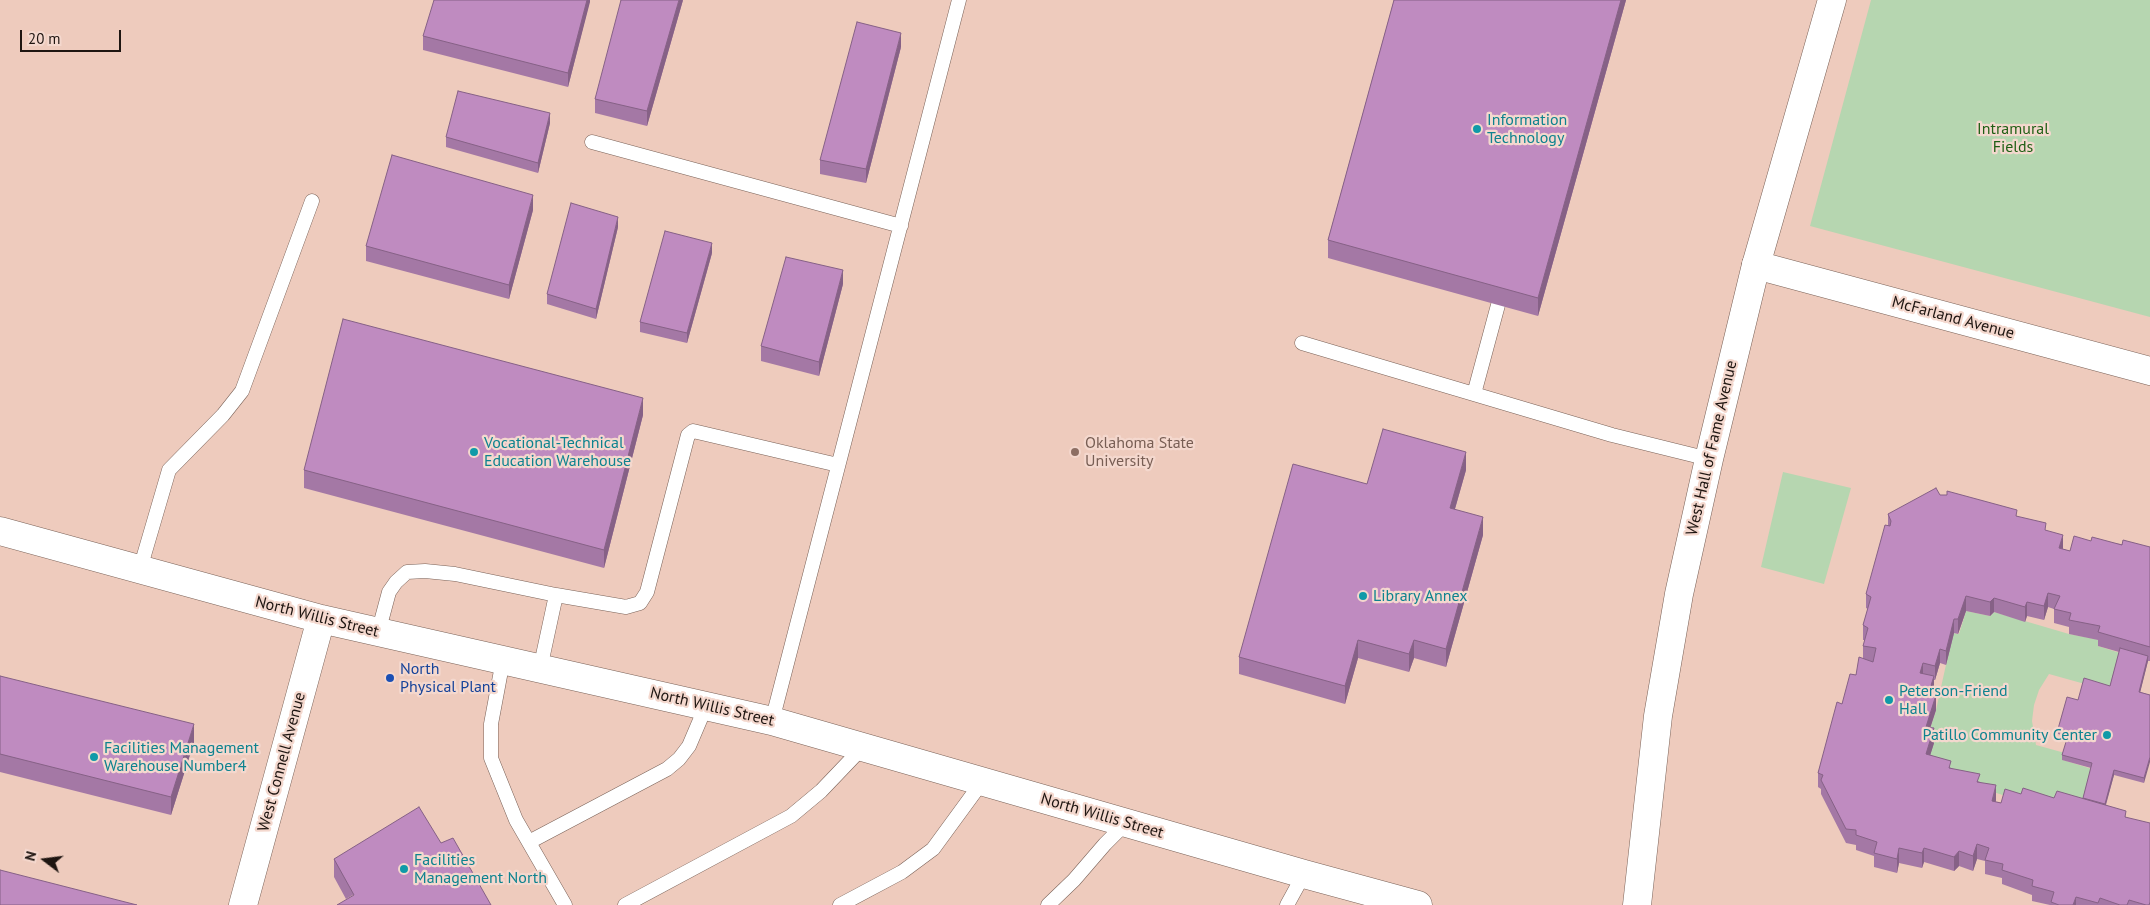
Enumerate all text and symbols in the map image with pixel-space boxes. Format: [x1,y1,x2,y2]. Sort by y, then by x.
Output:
scale bar [22,20,124,52]
text: 20 m [28,29,61,48]
place label: Information Technology [1487,110,1567,148]
park label: Intramural Fields [1977,119,2049,157]
marker: Information Technology [1471,123,1483,135]
street label: McFarland Avenue [1890,292,2016,344]
street label: West Hall of Fame Avenue [1683,359,1741,537]
place label: Vocational-Technical Education Warehouse [484,433,631,471]
place label: Oklahoma State University [1085,433,1194,471]
marker: Vocational-Technical Education Warehouse [468,446,480,458]
marker: Oklahoma State University [1069,446,1081,458]
place label: Library Annex [1373,586,1468,606]
marker: Library Annex [1357,590,1369,602]
street label: North Willis Street [253,592,381,642]
place label: North Physical Plant [400,659,496,697]
marker: North Physical Plant [384,672,396,684]
place label: Peterson-Friend Hall [1899,681,2008,719]
street label: North Willis Street [648,683,776,731]
street label: West Connell Avenue [254,690,310,834]
marker: Peterson-Friend Hall [1883,694,1895,706]
place label: Patillo Community Center [1923,725,2097,745]
marker: Patillo Community Center [2101,729,2113,741]
place label: Facilities Management Warehouse Number4 [104,738,259,776]
marker: Facilities Management Warehouse Number4 [88,751,100,763]
street label: North Willis Street [1038,789,1166,843]
north arrow [20,835,70,885]
text: N [21,849,40,863]
place label: Facilities Management North [414,850,547,888]
marker: Facilities Management North [398,863,410,875]

